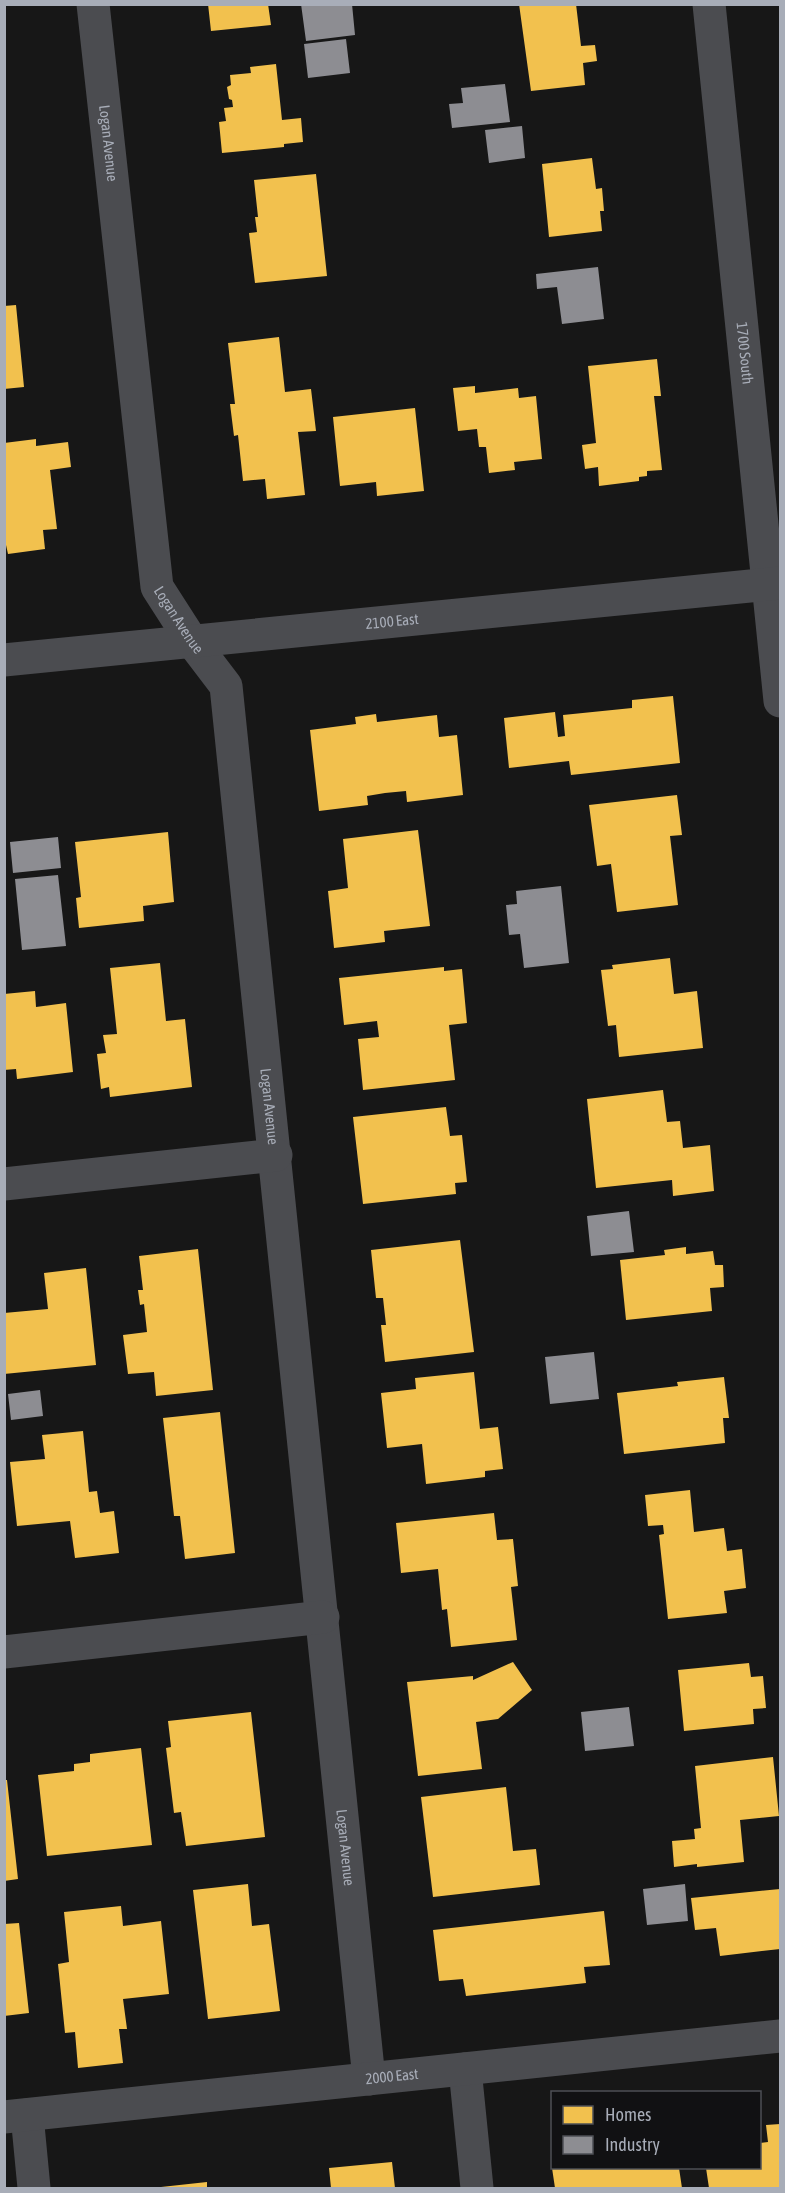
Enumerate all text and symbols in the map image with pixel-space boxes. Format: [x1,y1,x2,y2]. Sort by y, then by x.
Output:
street label: Logan Avenue [96,104,121,182]
street label: 1700 South [733,321,757,385]
street label: Logan Avenue [151,583,207,657]
street label: 2100 East [365,610,419,632]
street label: Logan Avenue [257,1067,282,1146]
street label: Logan Avenue [333,1808,358,1887]
street label: 2000 East [364,2065,419,2087]
legend [551,2091,761,2169]
text: Homes [605,2104,651,2125]
text: Industry [605,2134,660,2155]

